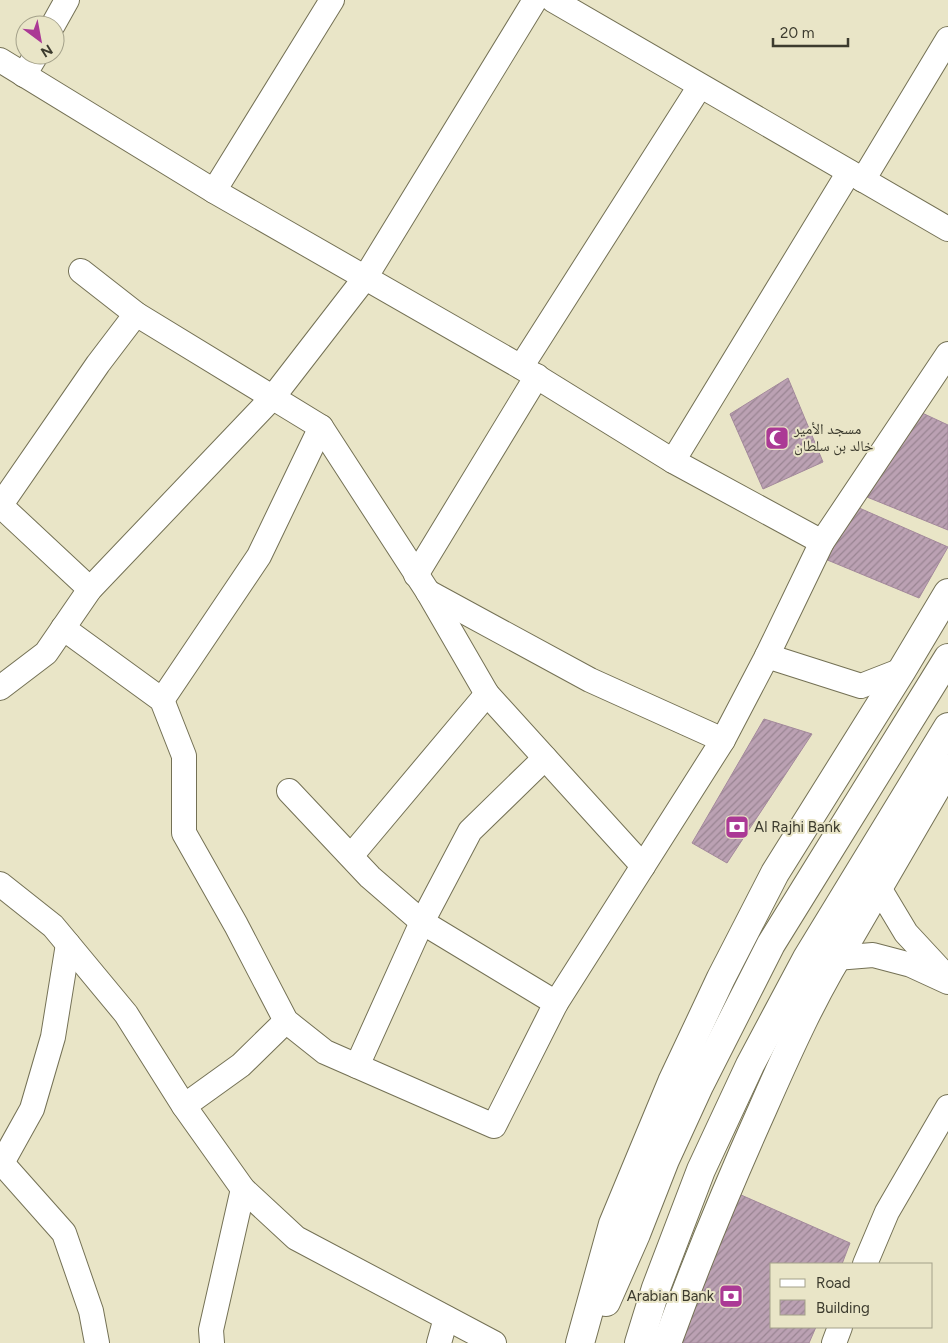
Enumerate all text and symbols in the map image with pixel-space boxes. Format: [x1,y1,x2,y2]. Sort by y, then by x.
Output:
north arrow [15,15,65,65]
scale bar [773,15,848,47]
text: 20 m [780,24,814,42]
text: N [38,41,56,61]
place label: مسجد الأمير خالد بن سلطان [793,420,874,456]
mosque icon: مسجد الأمير خالد بن سلطان [764,425,790,451]
bank icon: Al Rajhi Bank [724,814,750,840]
place label: Al Rajhi Bank [754,818,841,836]
legend [770,1263,933,1328]
text: Road [816,1274,851,1292]
bank icon: Arabian Bank [718,1283,744,1309]
place label: Arabian Bank [627,1287,715,1305]
text: Building [816,1299,870,1317]

